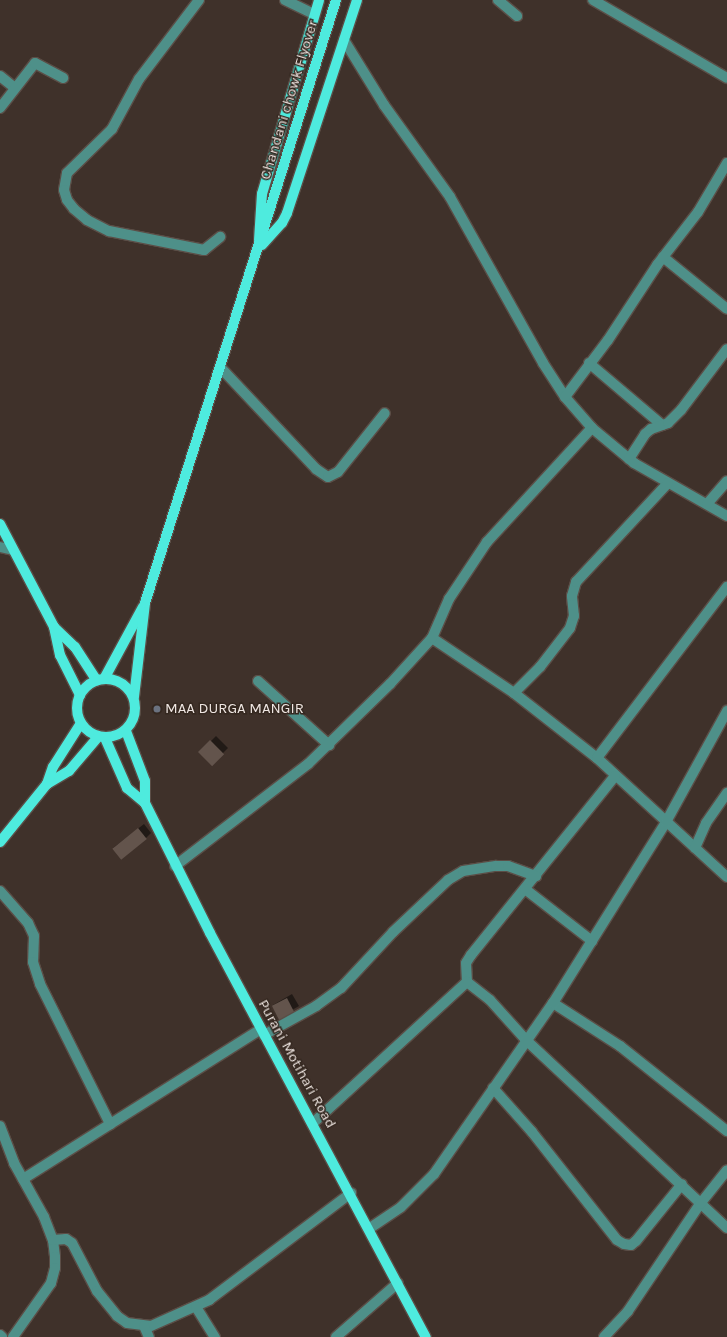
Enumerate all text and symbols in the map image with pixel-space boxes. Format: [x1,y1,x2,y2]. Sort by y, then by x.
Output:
street label: Chandani chowk Flyover [256,18,322,182]
place label: MAA DURGA MANGIR [165,700,304,718]
marker: MAA DURGA MANGIR [152,704,162,714]
street label: Purani Motihari Road [254,996,340,1132]

